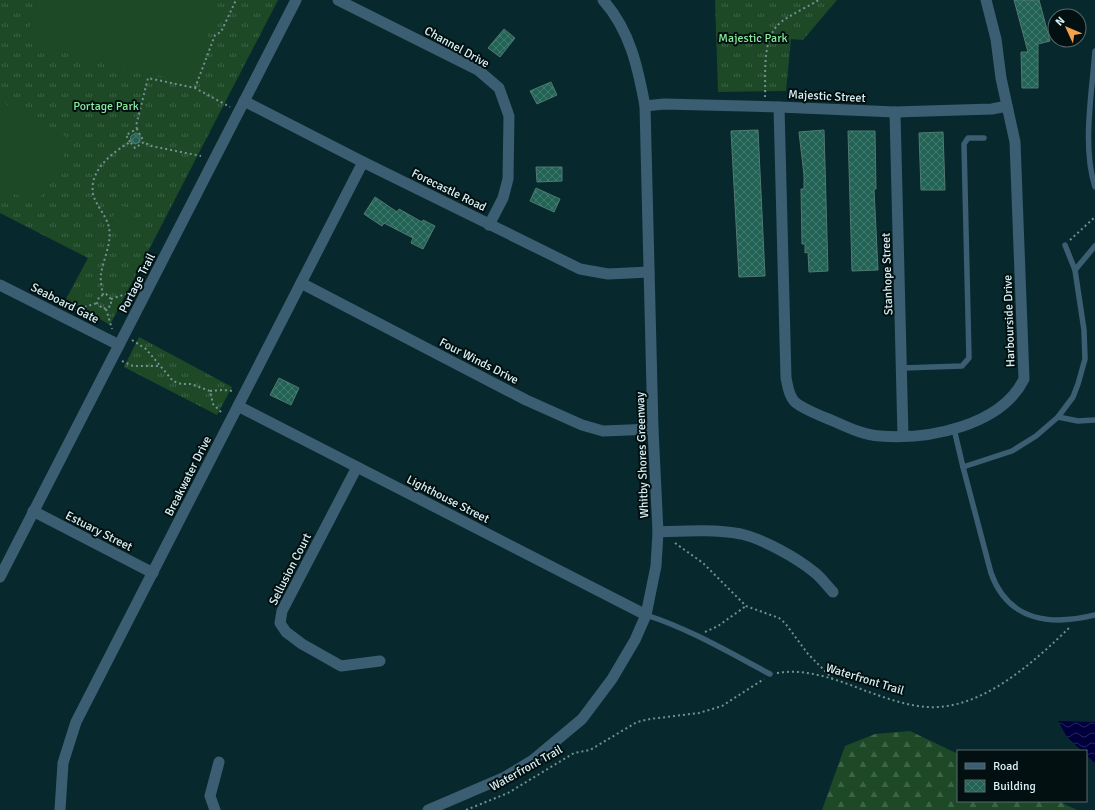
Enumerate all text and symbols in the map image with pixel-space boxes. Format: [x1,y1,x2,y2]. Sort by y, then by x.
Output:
north arrow [1047,8,1087,48]
text: N [1053,14,1068,29]
street label: Channel Drive [422,23,492,71]
park label: Majestic Park [718,31,788,46]
street label: Majestic Street [788,87,866,106]
park label: Portage Park [73,99,139,114]
street label: Forecastle Road [409,166,489,215]
street label: Stanhope Street [879,232,896,315]
street label: Portage Trail [116,250,159,316]
street label: Harbourside Drive [1000,274,1019,367]
street label: Seaboard Gate [28,280,101,327]
street label: Four Winds Drive [437,335,521,388]
street label: Whitby Shores Greenway [633,391,652,519]
street label: Breakwater Drive [162,434,215,519]
street label: Lighthouse Street [404,472,492,527]
street label: Estuary Street [63,508,135,555]
street label: Sellusion Court [266,531,315,608]
street label: Waterfront Trail [824,660,906,699]
street label: Waterfront Trail [487,742,566,795]
legend [957,750,1087,802]
text: Road [993,759,1019,774]
text: Building [993,779,1036,794]

